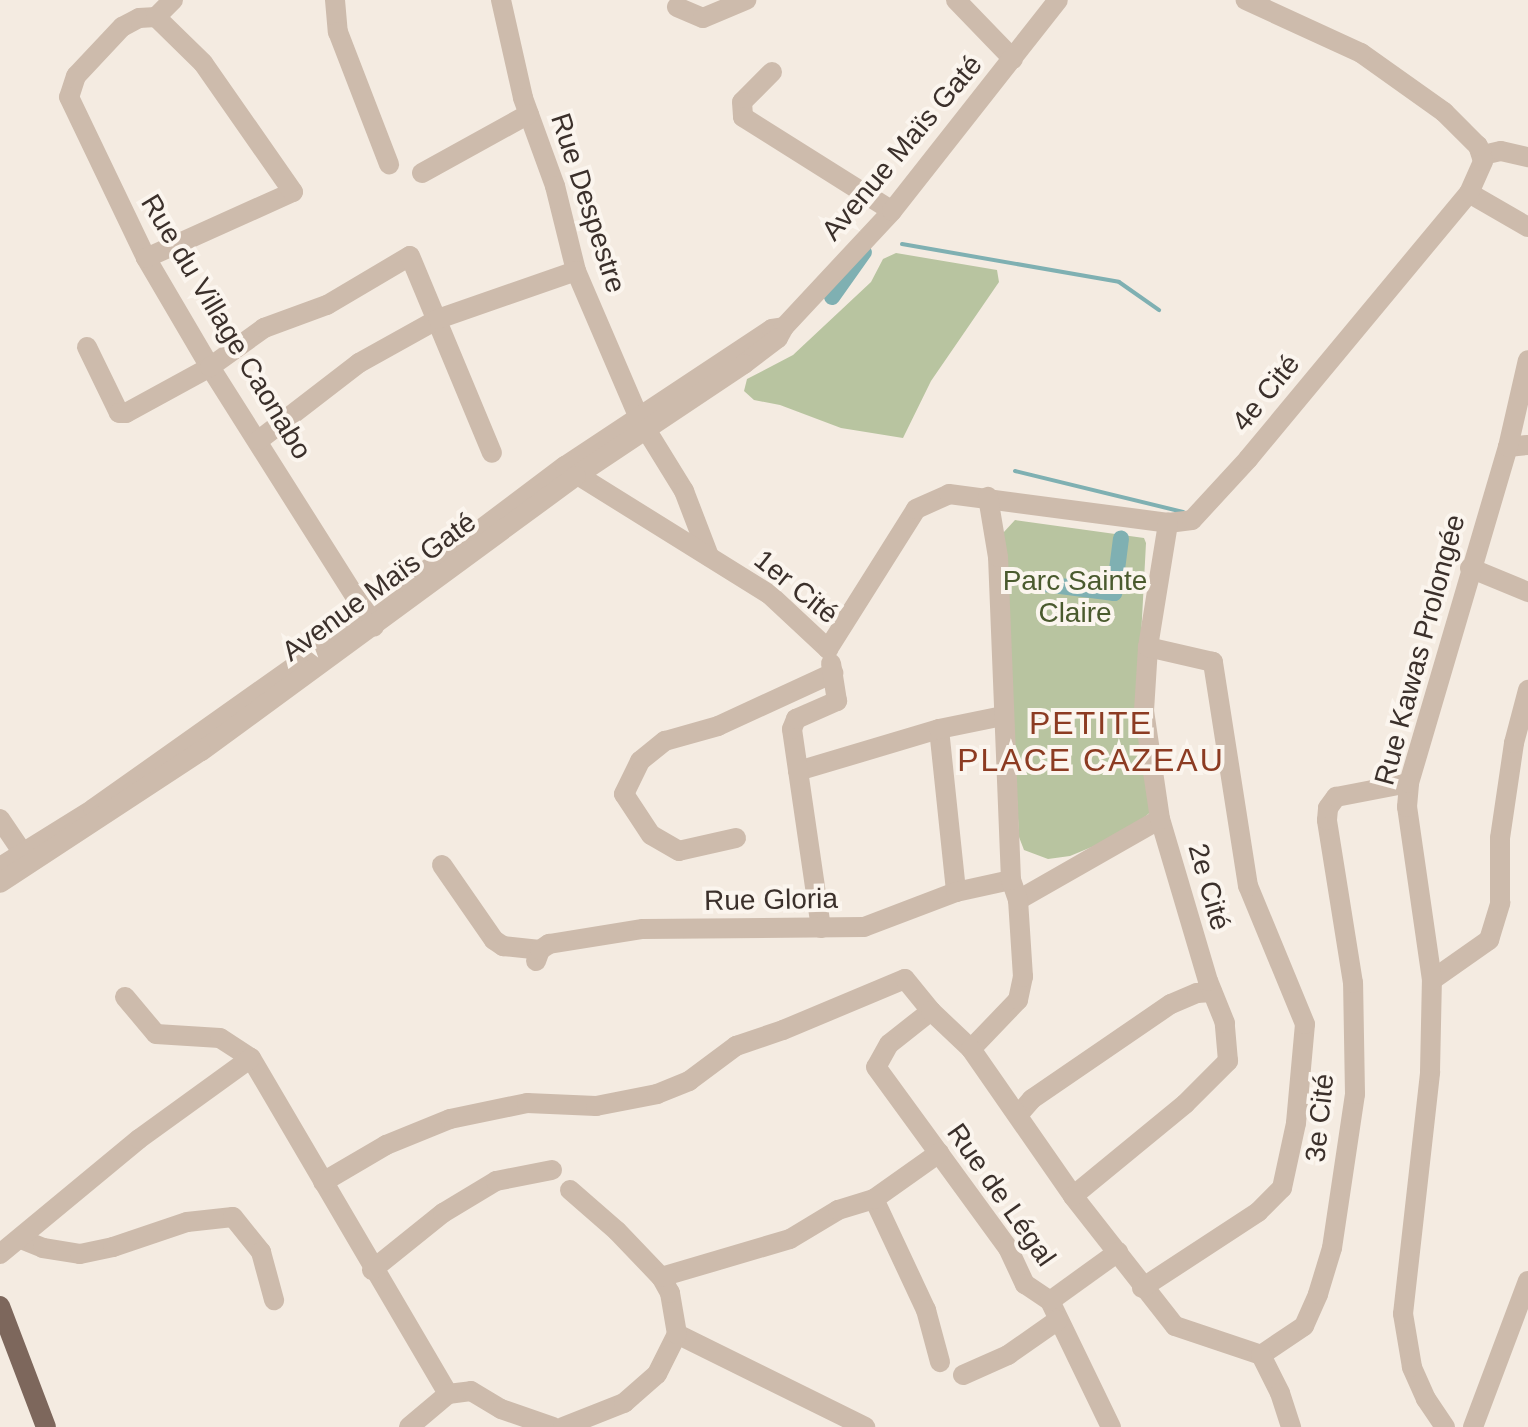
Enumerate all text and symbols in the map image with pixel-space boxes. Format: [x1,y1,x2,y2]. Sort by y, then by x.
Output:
street label: Avenue Maïs Gaté [815,49,989,247]
street label: Rue Despestre [543,109,633,297]
street label: Rue du Village Caonabo [134,188,318,466]
street label: 4e Cité [1225,348,1307,438]
street label: Avenue Maïs Gaté [276,505,482,669]
street label: Rue Kawas Prolongée [1368,511,1472,789]
street label: 1er Cité [747,543,845,631]
park label: Parc Sainte Claire [1003,564,1147,630]
district label: PETITE PLACE CAZEAU [957,705,1225,780]
street label: 2e Cité [1181,840,1237,934]
street label: Rue Gloria [704,882,838,918]
street label: 3e Cité [1299,1072,1341,1164]
street label: Rue de Légal [939,1117,1063,1273]

